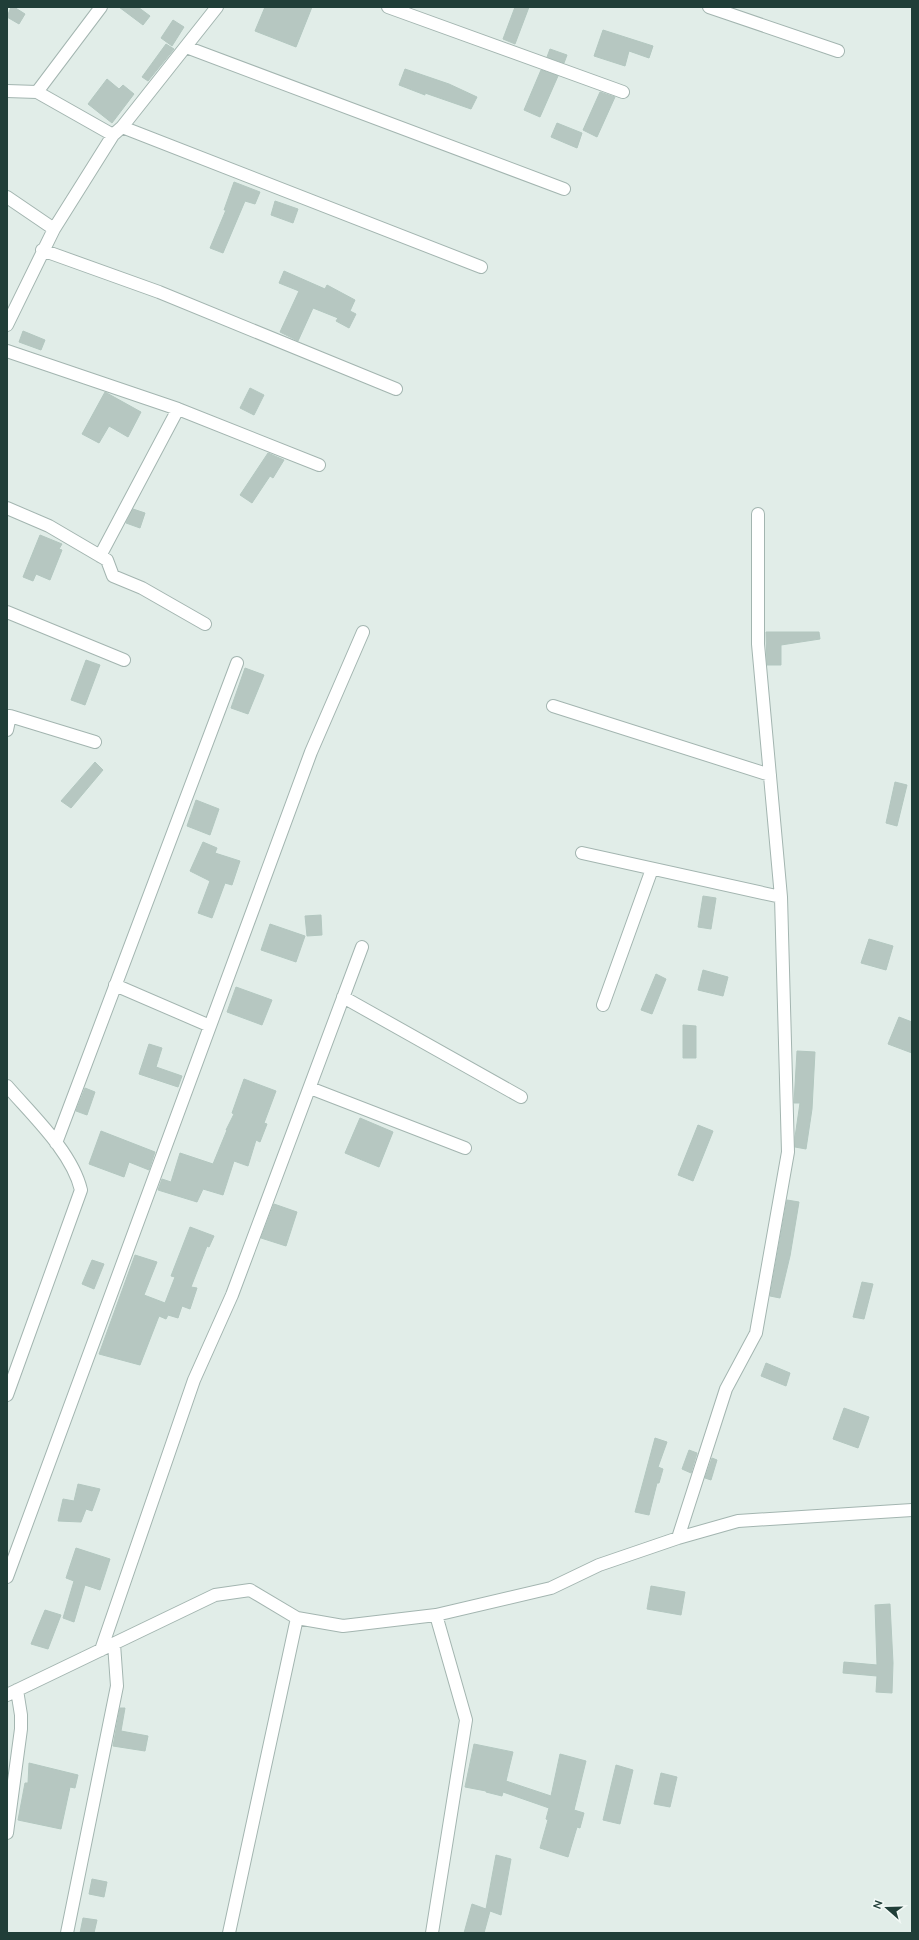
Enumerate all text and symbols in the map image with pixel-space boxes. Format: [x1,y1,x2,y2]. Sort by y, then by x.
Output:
north arrow [867,1888,907,1928]
text: N [870,1898,887,1911]

